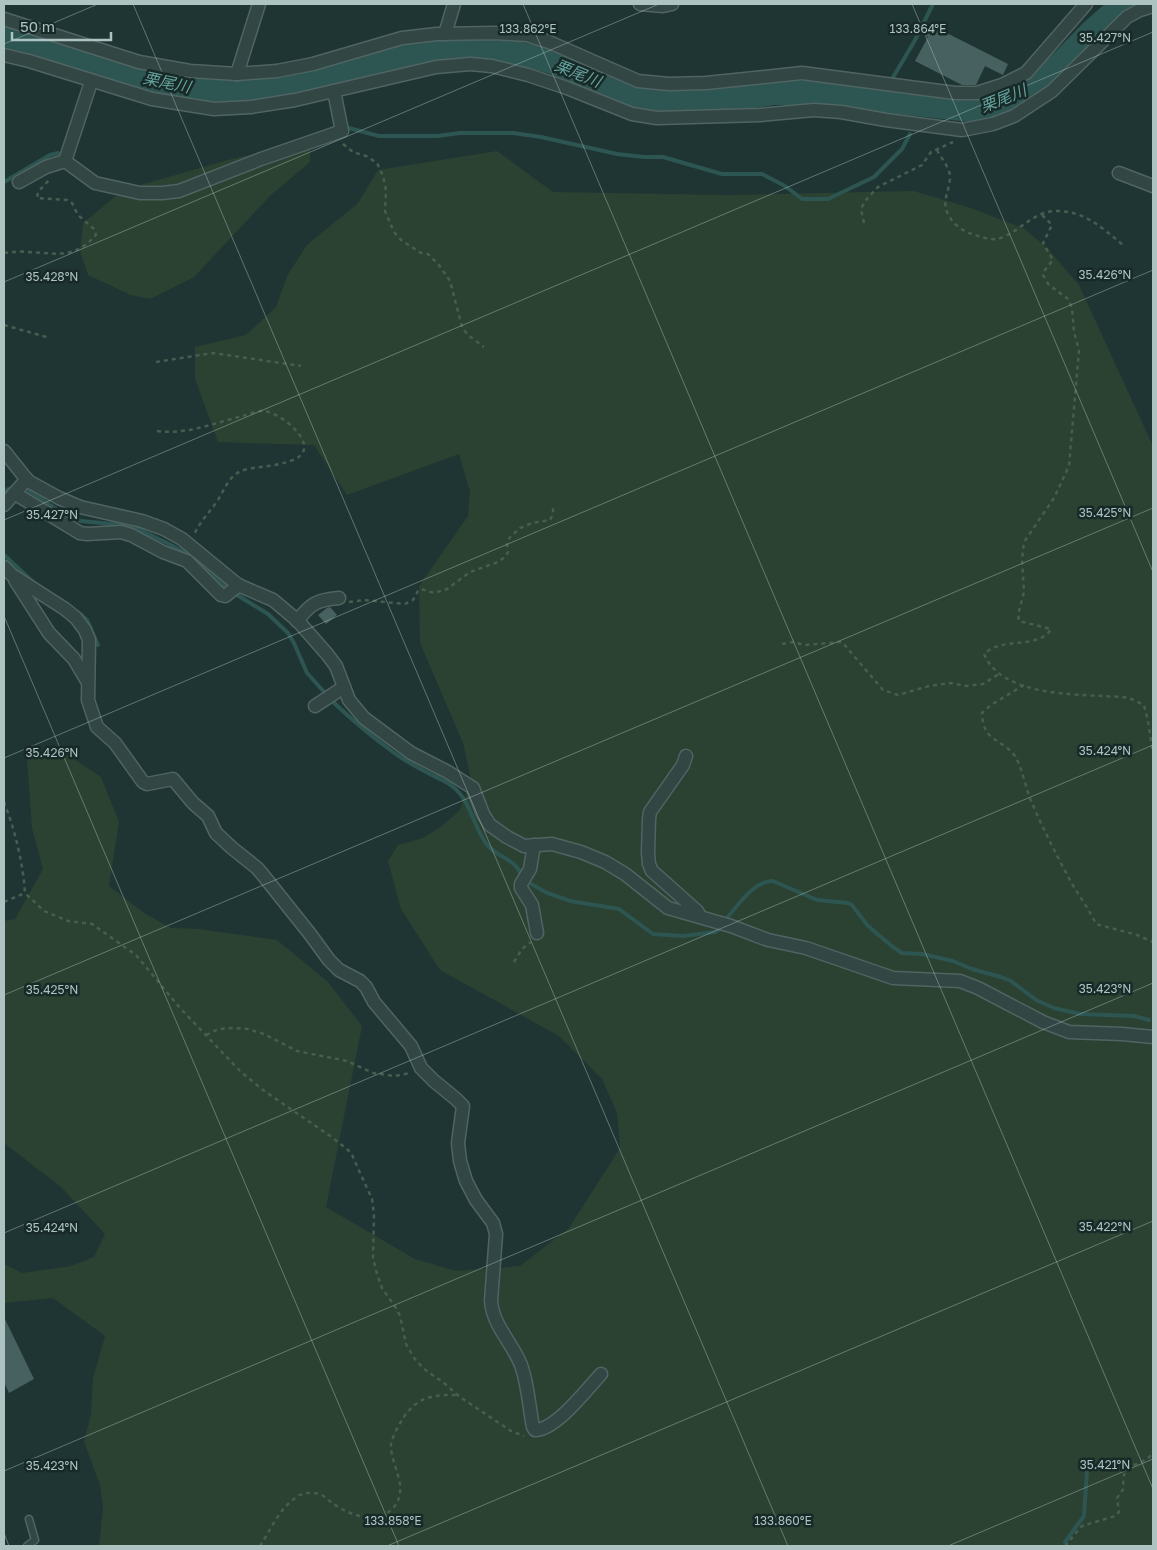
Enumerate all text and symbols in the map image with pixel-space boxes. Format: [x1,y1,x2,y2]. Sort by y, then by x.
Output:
scale bar [12,10,111,42]
text: 50 m [20,17,55,35]
text: 133.862°E [499,21,557,36]
text: 133.864°E [890,21,946,36]
text: 35.427°N [1079,30,1131,45]
water label: 栗尾川 [552,55,606,92]
water label: 栗尾川 [141,67,195,97]
water label: 栗尾川 [977,79,1031,116]
text: 35.426°N [1079,267,1131,282]
text: 35.428°N [26,269,78,284]
text: 35.425°N [1079,505,1131,520]
text: 35.427°N [26,507,78,522]
text: 35.424°N [1079,743,1131,758]
text: 35.426°N [26,745,78,760]
text: 35.423°N [1079,981,1131,996]
text: 35.425°N [26,982,78,997]
text: 35.422°N [1079,1219,1131,1234]
text: 35.424°N [26,1220,78,1235]
text: 35.421°N [1080,1457,1130,1472]
text: 35.423°N [26,1458,78,1473]
text: 133.858°E [364,1513,422,1528]
text: 133.860°E [754,1513,812,1528]

